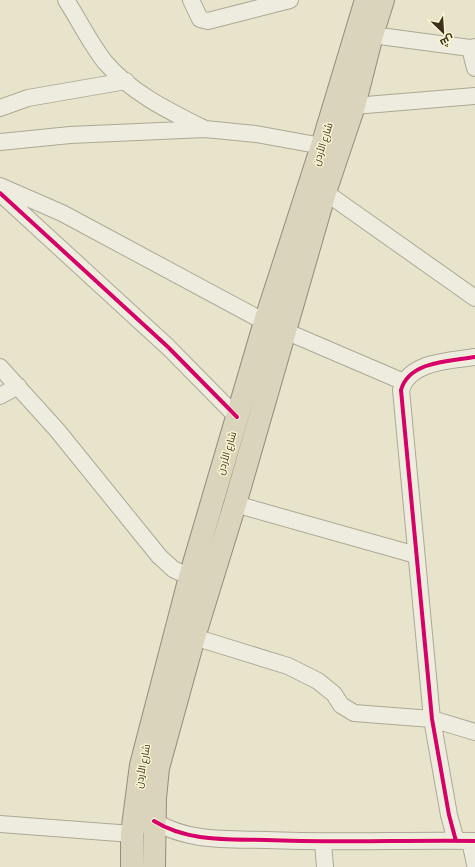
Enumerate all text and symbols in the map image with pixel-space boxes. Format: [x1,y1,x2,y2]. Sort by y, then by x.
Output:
north arrow [423,12,463,52]
text: ش [438,32,457,52]
street label: شارع الأردن [307,120,336,167]
street label: شارع الأردن [212,429,239,476]
street label: شارع الأردن [130,743,153,789]

